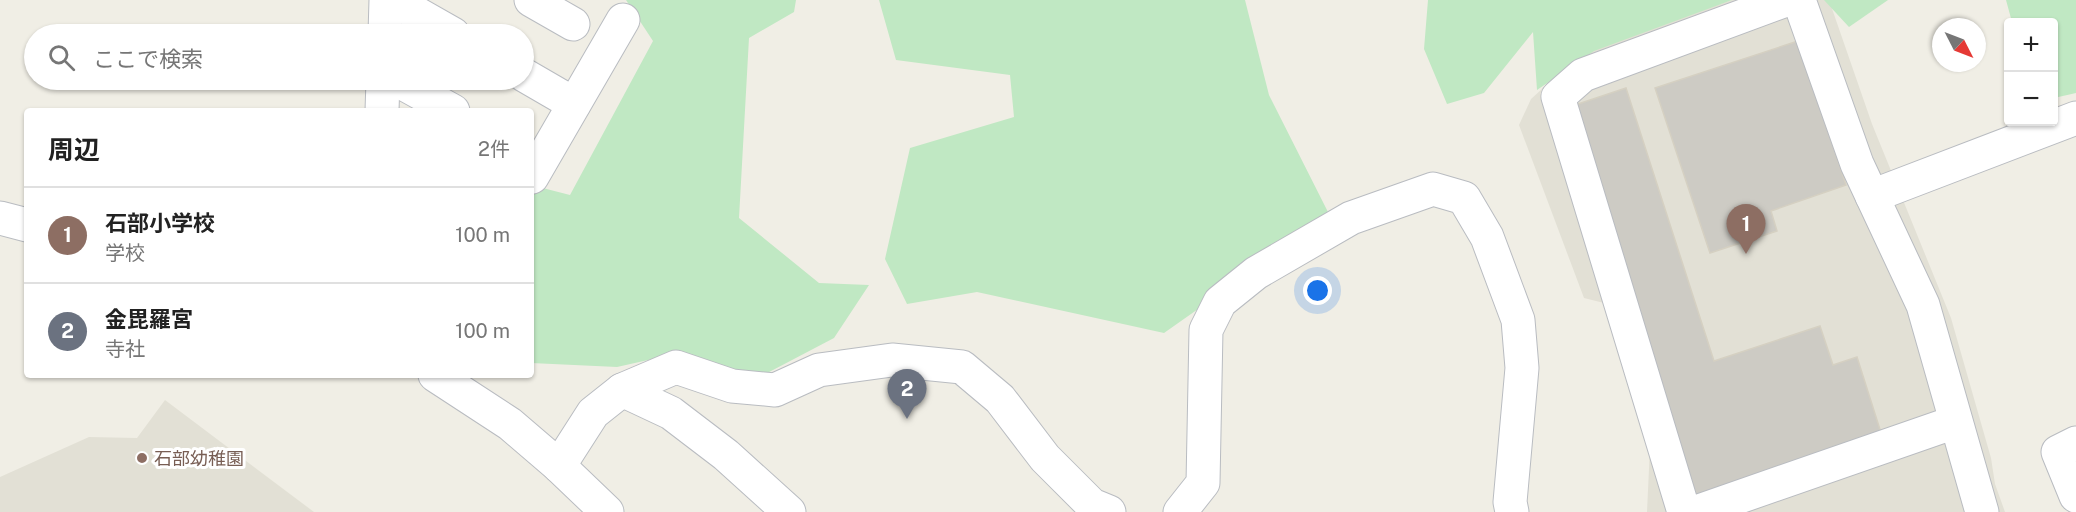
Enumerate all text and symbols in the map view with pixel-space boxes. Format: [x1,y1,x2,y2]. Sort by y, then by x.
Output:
north arrow [1932,18,1986,72]
map controls [2004,18,2058,126]
button: + [2004,18,2058,72]
search box [24,24,534,90]
icon: search [45,41,78,74]
text: ここで検索 [93,46,203,72]
button: − [2004,72,2058,126]
text: 周辺 [48,134,100,165]
text: 2件 [478,137,510,161]
pin: 1 [1726,204,1766,254]
text: 石部小学校 [105,210,215,236]
text: 1 [63,223,72,247]
text: 100 m [455,223,510,247]
text: 学校 [105,241,145,265]
your location [1303,276,1332,305]
text: 金毘羅宮 [105,306,193,332]
text: 2 [61,319,74,343]
text: 100 m [455,319,510,343]
text: 寺社 [105,337,145,361]
pin: 2 [888,370,926,419]
place label: 石部幼稚園 [154,448,244,469]
marker: 石部幼稚園 [135,451,149,465]

